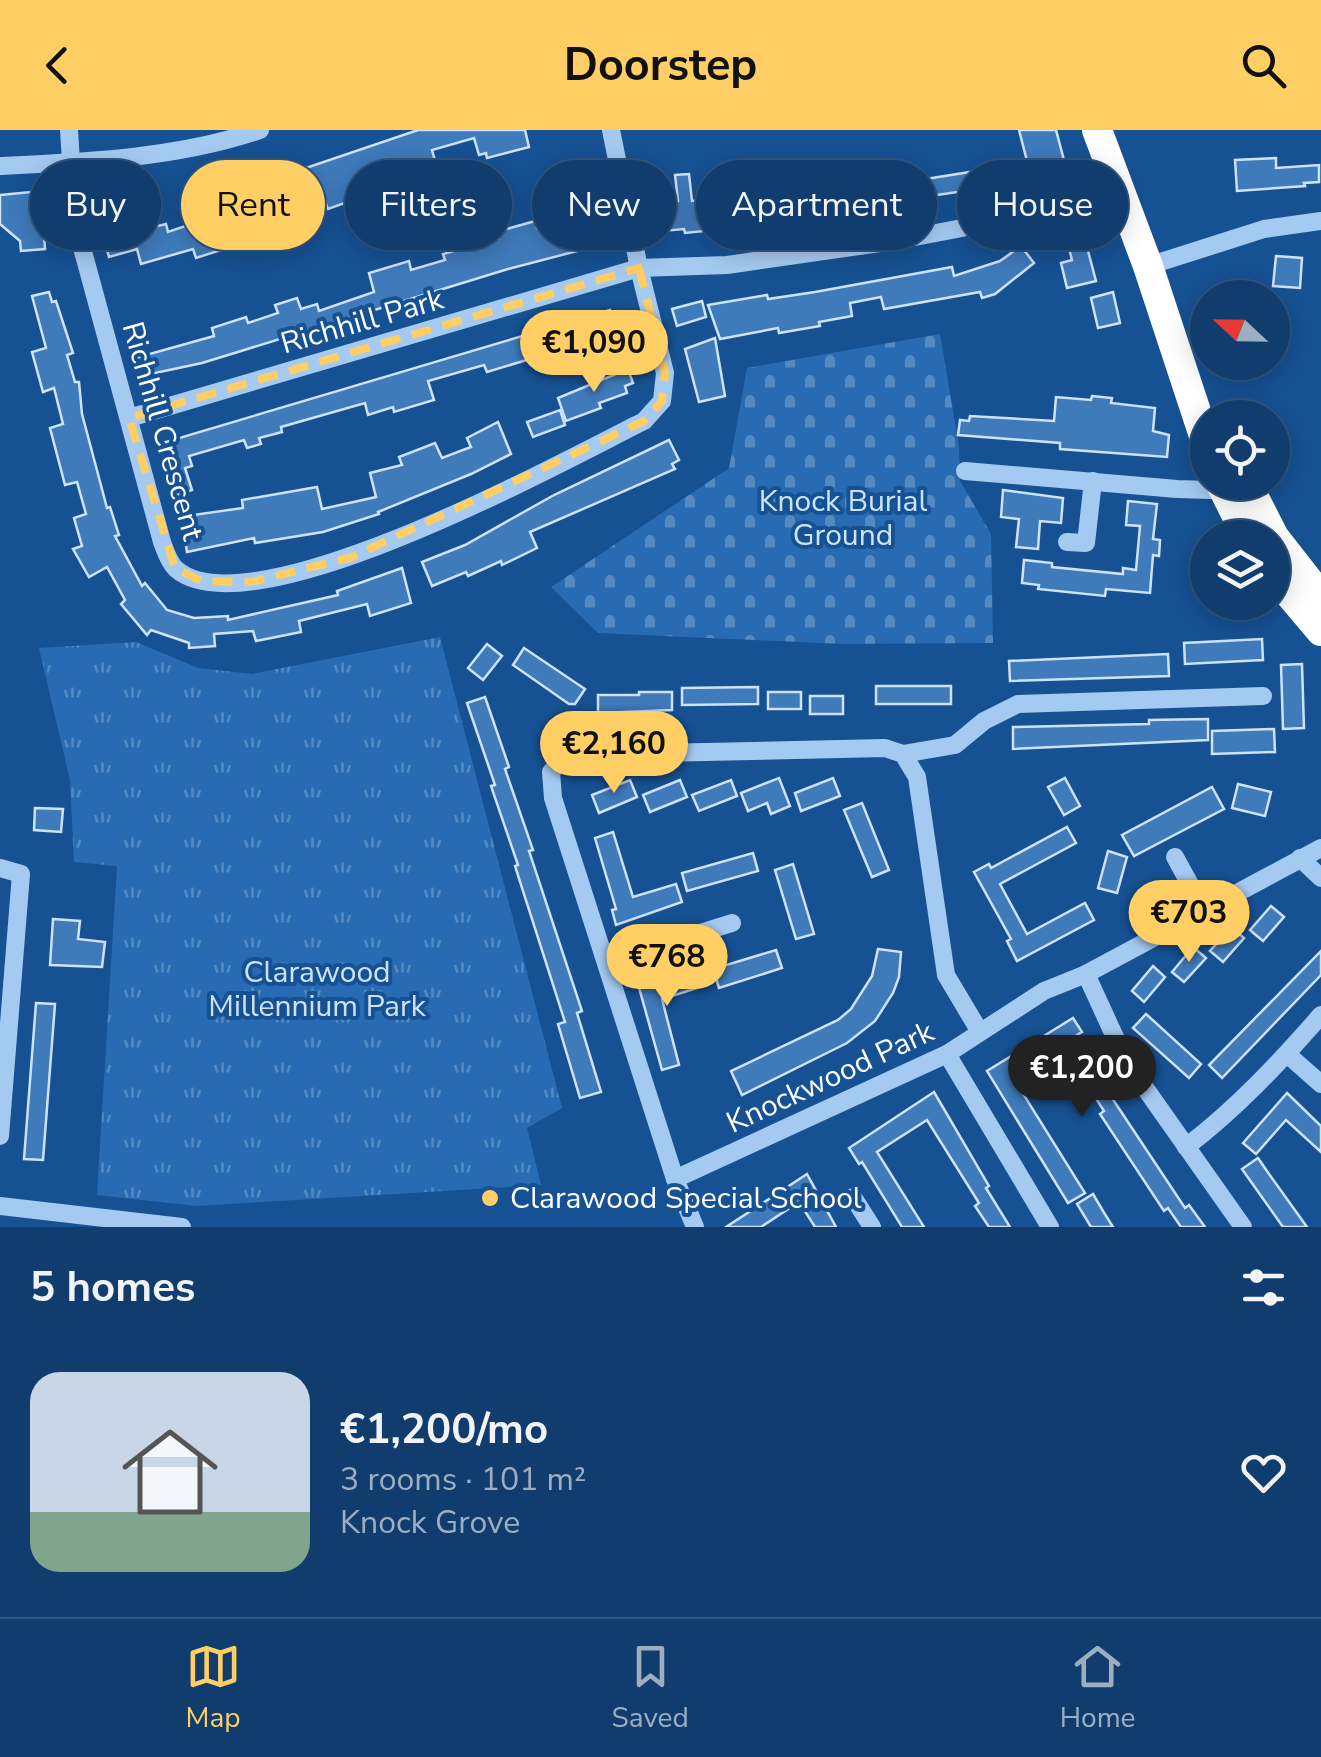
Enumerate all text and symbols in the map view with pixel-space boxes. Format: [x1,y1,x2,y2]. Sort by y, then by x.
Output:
text: Doorstep [564,35,757,96]
icon: back [30,38,85,93]
icon: search [1236,38,1291,93]
chip: Buy [30,160,161,250]
chip: Rent [181,160,325,250]
chip: Filters [345,160,512,250]
chip: New [532,160,676,250]
chip: Apartment [696,160,937,250]
chip: House [957,160,1128,250]
street label: Richhill Park [276,278,449,364]
north arrow [1190,280,1290,380]
map controls [1190,280,1290,620]
pin: €1,090 [513,310,675,395]
street label: Richhill Crescent [112,317,213,546]
text: €1,090 [542,321,646,364]
button: locate [1190,400,1290,500]
park label: Knock Burial Ground [759,481,927,556]
button: layers [1190,520,1290,620]
pin: €2,160 [533,711,695,796]
text: €2,160 [562,722,666,765]
pin: €703 [1130,880,1248,965]
text: €703 [1151,891,1227,934]
pin: €768 [608,924,726,1009]
text: €768 [629,935,705,978]
park label: Clarawood Millennium Park [208,952,427,1027]
street label: Knockwood Park [720,1011,941,1143]
pin: €1,200 [1001,1035,1163,1120]
text: €1,200 [1030,1046,1134,1089]
place label: Clarawood Special School [510,1178,862,1219]
marker: Clarawood Special School [479,1187,501,1209]
text: 5 homes [30,1259,195,1316]
icon: filters [1236,1260,1291,1315]
text: €1,200/mo [340,1401,548,1458]
icon: home [110,1412,230,1532]
icon: heart [1236,1445,1291,1500]
text: 3 rooms · 101 m² [340,1458,586,1501]
text: Knock Grove [340,1501,520,1544]
tab: Map [185,1639,241,1737]
tab: Saved [611,1639,689,1737]
tab: Home [1060,1639,1136,1737]

